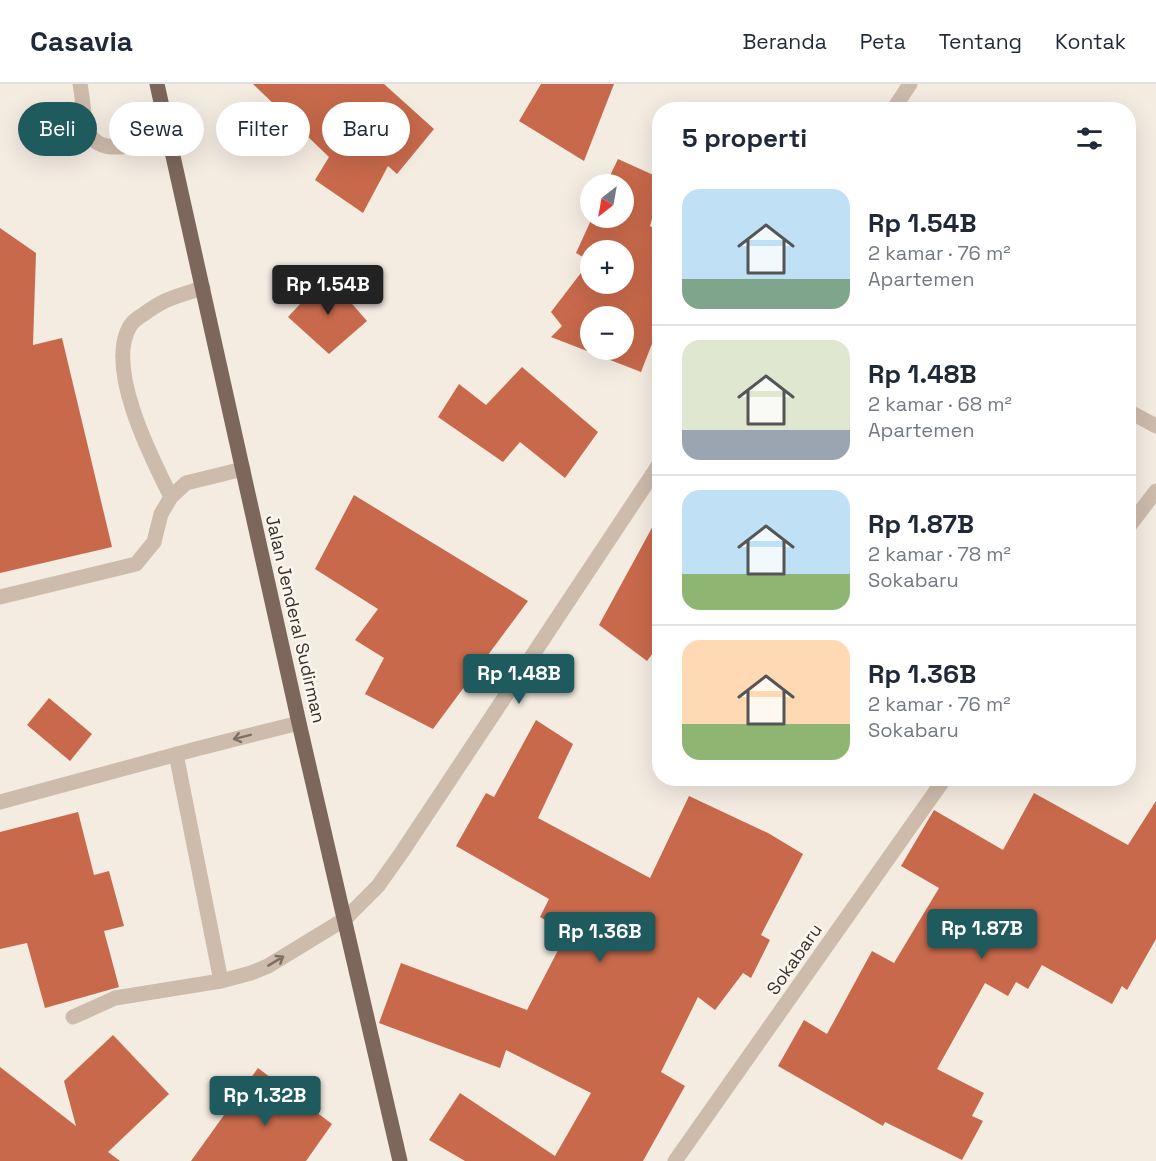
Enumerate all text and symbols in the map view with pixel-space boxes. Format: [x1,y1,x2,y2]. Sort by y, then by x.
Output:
text: Casavia [30,23,133,59]
text: Beranda [742,28,827,55]
text: Peta [860,28,906,55]
text: Tentang [939,28,1022,55]
text: Kontak [1055,28,1126,55]
chip: Beli [18,102,97,156]
chip: Sewa [109,102,204,156]
chip: Filter [216,102,310,156]
chip: Baru [322,102,410,156]
text: 5 properti [682,121,807,155]
icon: filters [1073,122,1106,155]
north arrow [580,174,634,228]
map controls [580,174,634,360]
text: Rp 1.54B [868,206,977,240]
icon: home [730,213,802,285]
button: + [580,240,634,294]
text: 2 kamar · 76 m² [868,240,1011,266]
pin: Rp 1.54B [266,265,390,316]
text: Apartemen [868,266,975,292]
text: Rp 1.54B [286,271,370,297]
button: − [580,306,634,360]
text: Rp 1.48B [868,357,977,391]
icon: home [730,364,802,436]
text: 2 kamar · 68 m² [868,391,1012,417]
text: Apartemen [868,417,975,443]
text: Rp 1.87B [868,507,974,541]
street label: Jalan Jenderal Sudirman [261,513,331,725]
icon: home [730,514,802,586]
text: 2 kamar · 78 m² [868,541,1011,567]
text: Sokabaru [868,567,959,593]
pin: Rp 1.48B [457,654,581,705]
text: Rp 1.36B [868,657,976,691]
text: Rp 1.48B [477,660,561,686]
icon: home [730,664,802,736]
text: 2 kamar · 76 m² [868,691,1011,717]
text: Sokabaru [868,717,959,743]
one-way arrow [233,732,252,744]
pin: Rp 1.87B [920,909,1044,960]
pin: Rp 1.36B [538,912,662,963]
text: Rp 1.87B [941,915,1023,941]
text: Rp 1.36B [558,918,642,944]
street label: Sokabaru [761,919,827,999]
one-way arrow [267,954,284,966]
pin: Rp 1.32B [203,1076,327,1127]
text: Rp 1.32B [224,1082,306,1108]

